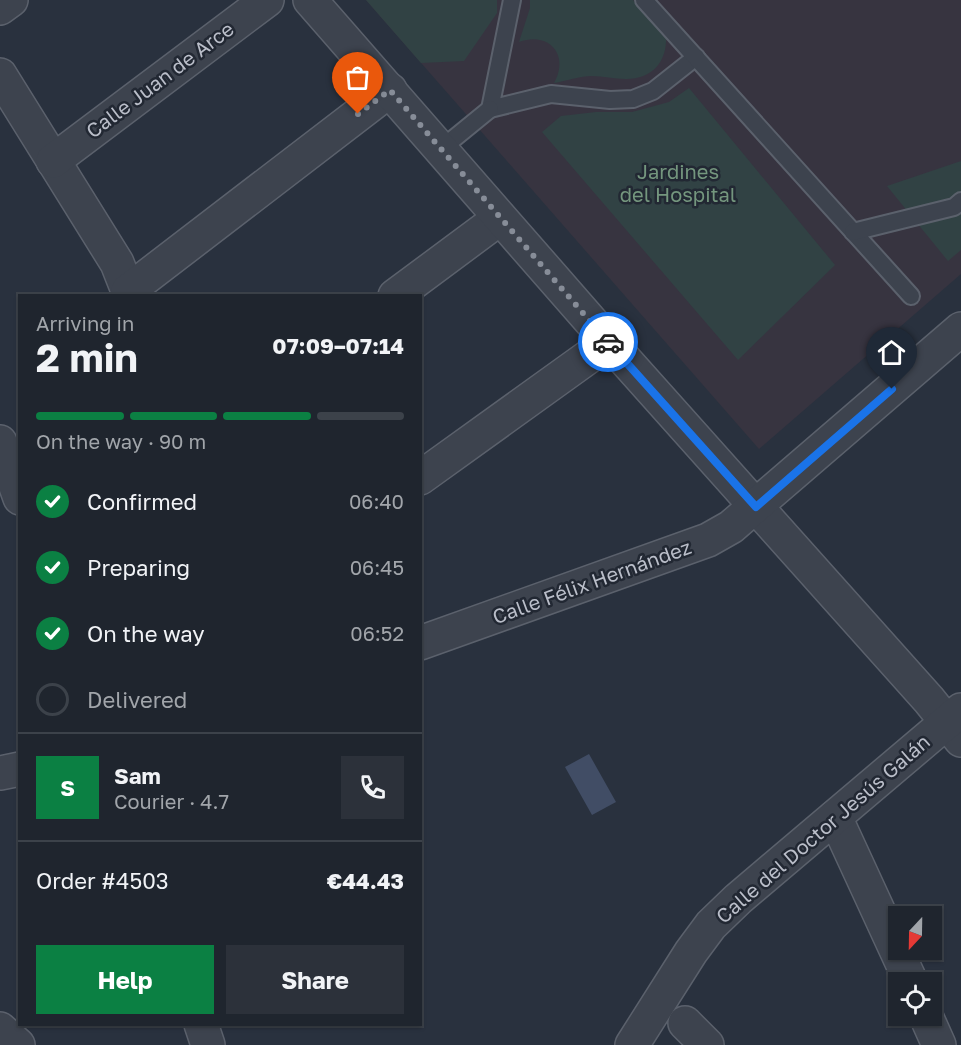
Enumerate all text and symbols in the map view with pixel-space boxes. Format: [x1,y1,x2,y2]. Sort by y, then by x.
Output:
street label: Calle Juan de Arce [81,16,238,142]
pin [332,52,383,114]
icon: bag [341,61,374,94]
park label: Jardines del Hospital [620,159,736,206]
text: Arriving in [36,311,134,335]
courier [578,312,638,372]
icon: car [592,326,625,359]
pin [866,327,917,389]
text: 07:09–07:14 [272,332,404,359]
text: 2 min [36,334,138,381]
icon: home [875,336,908,369]
text: On the way · 90 m [36,429,206,453]
icon: check [36,485,69,518]
text: Confirmed [87,488,197,515]
text: 06:40 [349,489,404,513]
street label: Calle Félix Hernández [489,534,694,628]
icon: check [36,551,69,584]
text: Preparing [87,554,190,581]
text: 06:45 [350,555,404,579]
icon: check [36,617,69,650]
text: On the way [87,620,205,647]
text: 06:52 [350,621,404,645]
text: Delivered [87,686,187,713]
street label: Calle del Doctor Jesús Galán [711,729,934,928]
button: phone [341,756,404,819]
text: Sam [114,762,161,789]
text: S [60,774,75,801]
text: Courier · 4.7 [114,789,229,813]
text: Order #4503 [36,867,169,894]
text: €44.43 [327,867,404,894]
north arrow [888,906,942,960]
map controls [888,906,942,1026]
button: Help [36,945,214,1014]
button: Share [226,945,404,1014]
button: locate [888,972,942,1026]

